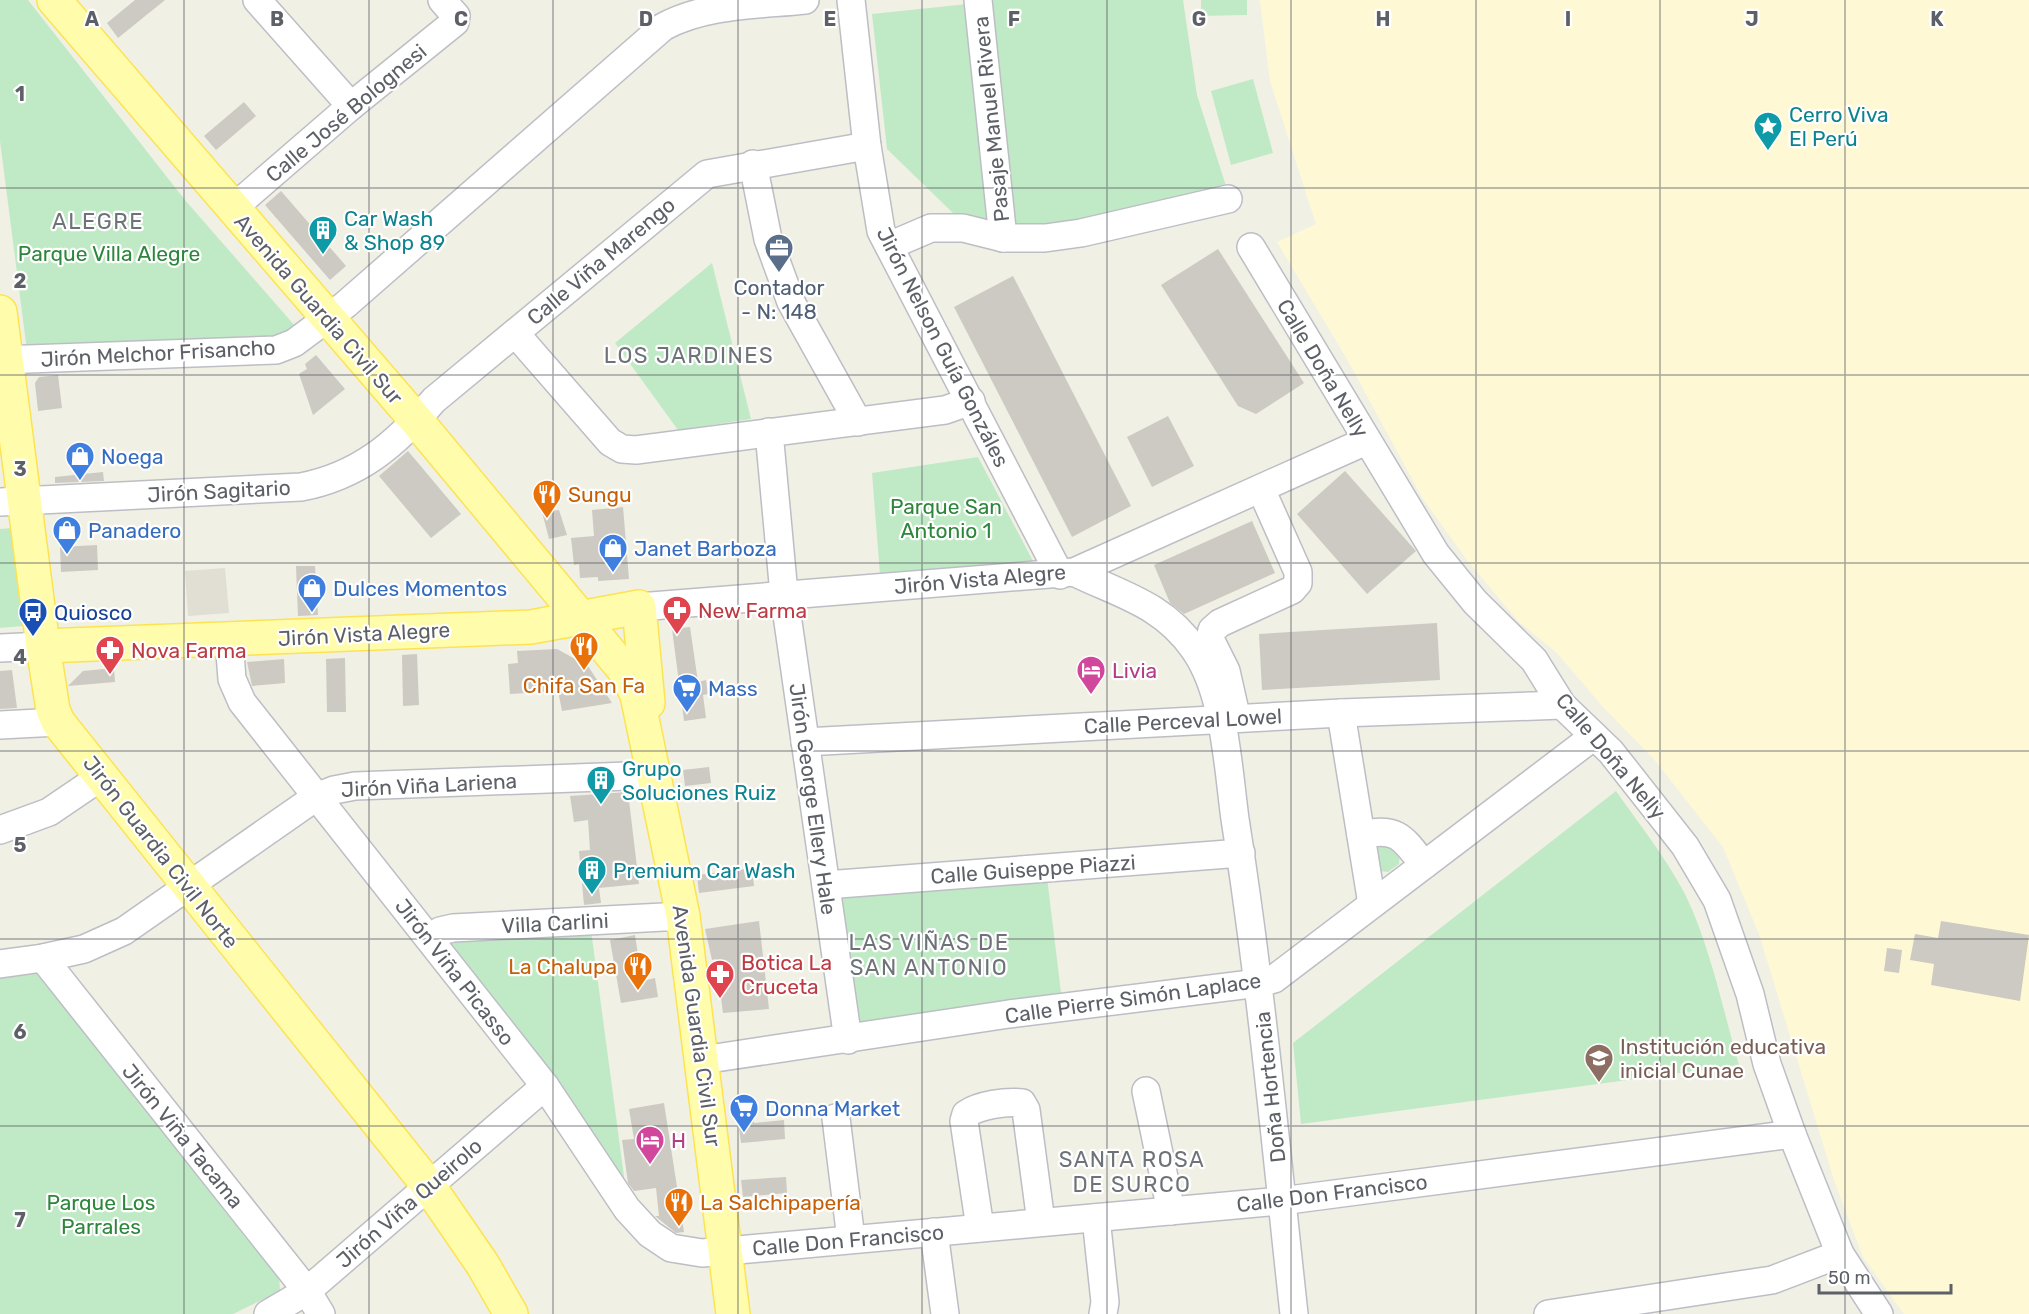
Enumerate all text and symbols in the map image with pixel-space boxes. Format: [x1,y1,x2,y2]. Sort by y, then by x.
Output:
text: A [85,7,100,31]
text: B [270,7,284,31]
text: C [454,7,468,31]
text: D [639,7,653,31]
text: E [824,7,836,31]
text: F [1008,7,1020,31]
text: G [1192,7,1206,31]
text: H [1376,7,1390,31]
text: I [1565,7,1571,31]
text: J [1745,7,1759,31]
text: K [1930,7,1944,31]
street label: Pasaje Manuel Rivera [968,15,1014,223]
street label: Calle José Bolognesi [261,39,431,187]
text: 1 [15,82,25,106]
place label: Cerro Viva El Perú [1789,102,1889,151]
place icon: Cerro Viva El Perú [1752,110,1784,152]
street label: Calle Viña Marengo [522,192,680,330]
place label: Car Wash & Shop 89 [344,206,445,255]
district label: ALEGRE [52,208,144,235]
street label: Avenida Guardia Civil Sur [230,209,408,409]
building icon: Car Wash & Shop 89 [307,214,339,256]
street label: Jirón Nelson Guía Gonzáles [872,223,1014,471]
office icon: Contador - N: 148 [763,232,795,274]
park label: Parque Villa Alegre [18,241,200,266]
text: 2 [14,269,27,293]
place label: Contador - N: 148 [734,275,824,324]
street label: Calle Doña Nelly [1272,294,1374,442]
street label: Jirón Melchor Frisancho [40,334,276,372]
district label: LOS JARDINES [604,342,774,369]
shop icon: Noega [64,440,96,482]
place label: Noega [101,444,164,469]
text: 3 [13,457,27,481]
street label: Jirón Sagitario [147,475,291,507]
restaurant icon: Sungu [531,478,563,520]
place label: Sungu [568,482,632,507]
park label: Parque San Antonio 1 [890,494,1002,543]
shop icon: Panadero [51,514,83,556]
place label: Panadero [88,518,181,543]
shop icon: Janet Barboza [597,532,629,574]
place label: Janet Barboza [634,536,777,561]
street label: Jirón Vista Alegre [893,559,1067,599]
shop icon: Dulces Momentos [296,572,328,614]
place label: Dulces Momentos [333,576,507,601]
pharmacy icon: New Farma [661,594,693,636]
bus stop icon: Quiosco [17,596,49,638]
place label: New Farma [698,598,807,623]
place label: Quiosco [54,600,132,625]
street label: Jirón Vista Alegre [277,617,451,651]
restaurant icon: Chifa San Fa [568,630,600,672]
pharmacy icon: Nova Farma [94,634,126,676]
place label: Nova Farma [131,638,247,663]
text: 4 [13,645,27,669]
hotel icon: Livia [1075,654,1107,696]
place label: Livia [1112,658,1157,683]
supermarket icon: Mass [671,672,703,714]
place label: Chifa San Fa [523,673,645,698]
place label: Mass [708,676,758,701]
street label: Jirón George Ellery Hale [784,682,842,916]
street label: Calle Doña Nelly [1551,688,1671,824]
street label: Calle Perceval Lowel [1083,703,1283,739]
street label: Jirón Guardia Civil Norte [78,751,244,953]
place label: Grupo Soluciones Ruiz [622,756,776,805]
building icon: Grupo Soluciones Ruiz [585,764,617,806]
street label: Jirón Viña Lariena [340,768,518,802]
text: 5 [14,833,27,857]
street label: Calle Guiseppe Piazzi [930,849,1136,889]
building icon: Premium Car Wash [576,854,608,896]
place label: Premium Car Wash [613,858,796,883]
street label: Jirón Viña Picasso [390,894,520,1050]
street label: Avenida Guardia Civil Sur [668,904,726,1148]
street label: Villa Carlini [501,908,609,938]
district label: LAS VIÑAS DE SAN ANTONIO [848,929,1010,981]
restaurant icon: La Chalupa [622,950,654,992]
place label: Botica La Cruceta [741,950,832,999]
place label: La Chalupa [508,954,617,979]
pharmacy icon: Botica La Cruceta [704,958,736,1000]
street label: Calle Pierre Simón Laplace [1003,968,1263,1028]
street label: Doña Hortencia [1250,1010,1290,1164]
text: 6 [13,1020,27,1044]
place label: Institución educativa inicial Cunae [1620,1034,1826,1083]
school or university icon: Institución educativa inicial Cunae [1583,1042,1615,1084]
street label: Jirón Viña Tacama [117,1059,249,1213]
supermarket icon: Donna Market [728,1092,760,1134]
place label: Donna Market [765,1096,900,1121]
hotel icon: H [634,1124,666,1166]
place label: H [671,1128,686,1153]
street label: Jirón Viña Queirolo [331,1133,487,1273]
district label: SANTA ROSA DE SURCO [1059,1146,1205,1198]
street label: Calle Don Francisco [1235,1169,1429,1217]
restaurant icon: La Salchipapería [663,1186,695,1228]
park label: Parque Los Parrales [46,1190,156,1239]
place label: La Salchipapería [700,1190,861,1215]
text: 7 [14,1208,26,1232]
street label: Calle Don Francisco [751,1219,945,1261]
scale bar [1819,1257,1951,1295]
text: 50 m [1828,1267,1871,1289]

